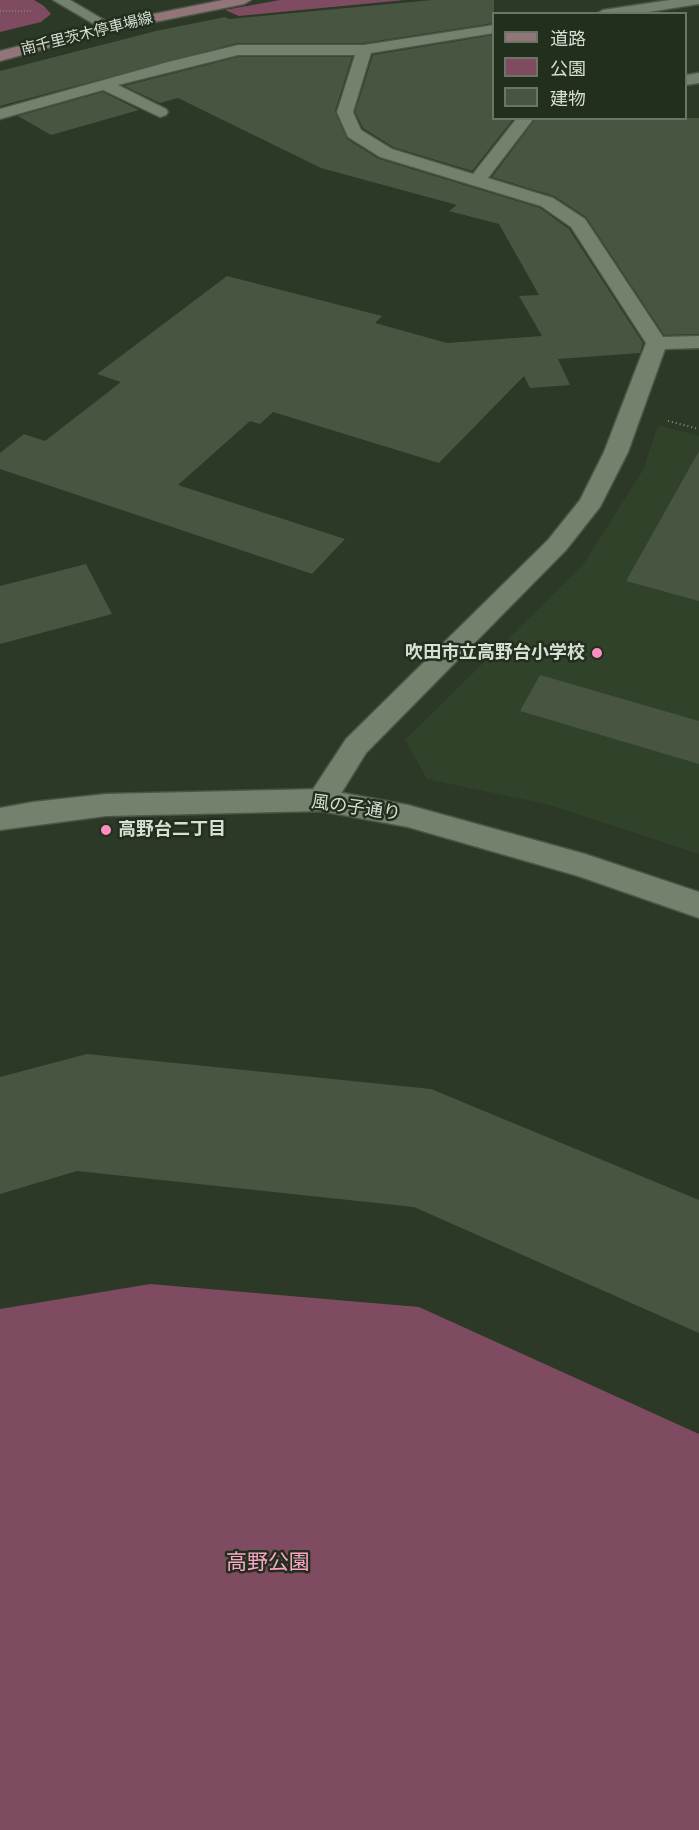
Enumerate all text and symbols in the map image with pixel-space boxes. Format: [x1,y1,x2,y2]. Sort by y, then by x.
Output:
street label: 南千里茨木停車場線 [19,9,155,59]
legend [492,12,687,120]
text: 道路 [550,28,586,50]
text: 公園 [550,58,586,80]
text: 建物 [550,88,586,110]
place label: 吹田市立高野台小学校 [405,642,585,664]
marker: 吹田市立高野台小学校 [590,646,604,660]
street label: 風の子通り [310,791,402,825]
place label: 高野台二丁目 [118,819,226,841]
marker: 高野台二丁目 [99,823,113,837]
park label: 高野公園 [226,1550,310,1576]

